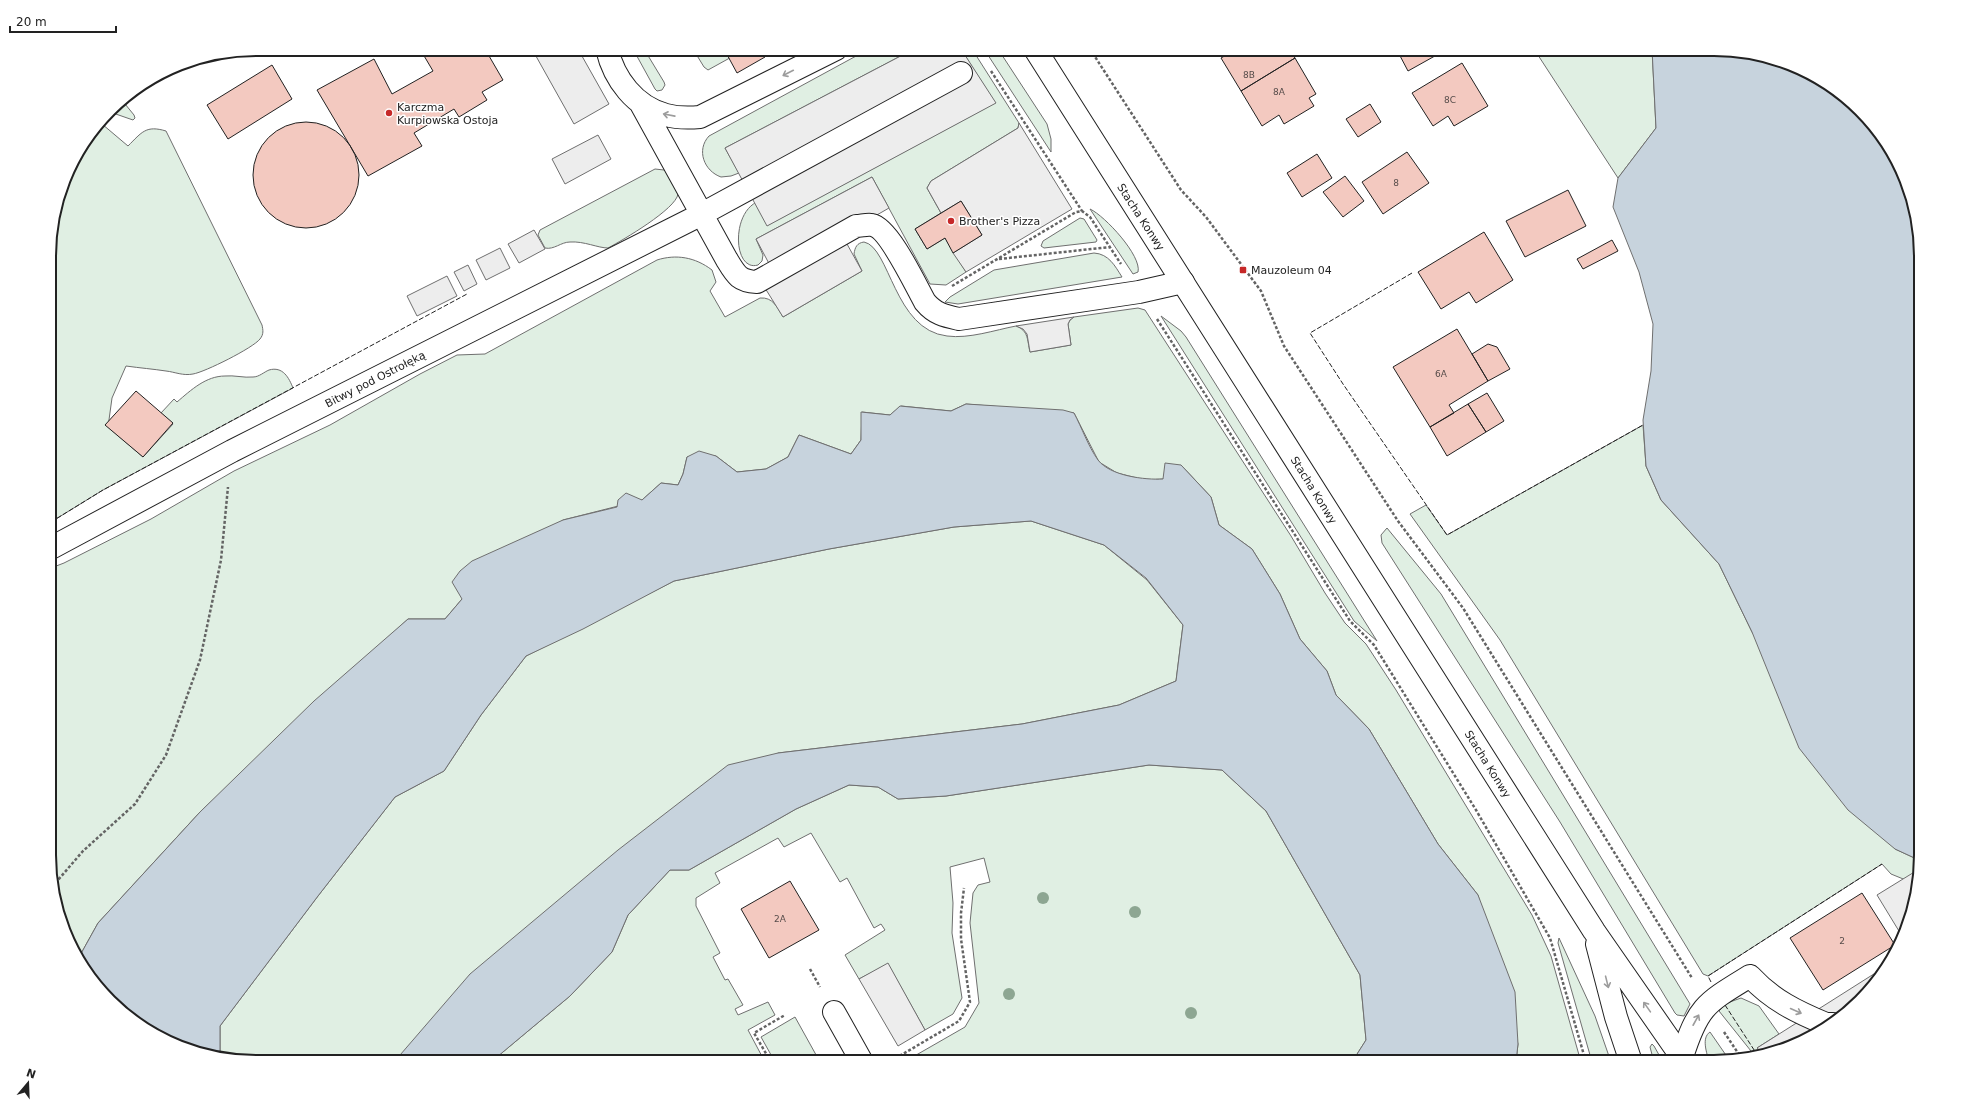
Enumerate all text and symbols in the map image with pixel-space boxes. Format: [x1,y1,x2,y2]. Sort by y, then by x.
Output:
scale bar [10,8,116,34]
text: 20 m [16,15,47,29]
one-way arrow [783,70,795,77]
house number: 8B [1243,70,1255,80]
house number: 8A [1273,87,1286,97]
house number: 8C [1444,95,1456,105]
place label: Karczma Kurpiowska Ostoja [397,101,498,127]
marker: Karczma Kurpiowska Ostoja [384,108,394,118]
one-way arrow [663,111,676,119]
house number: 8 [1393,178,1399,188]
street label: Stacha Konwy [1114,181,1167,254]
place label: Brother's Pizza [959,215,1040,228]
marker: Brother's Pizza [946,216,956,226]
place label: Mauzoleum 04 [1251,264,1332,277]
marker: Mauzoleum 04 [1238,265,1248,275]
street label: Bitwy pod Ostrołęką [323,348,428,410]
house number: 6A [1435,369,1448,379]
street label: Stacha Konwy [1288,454,1340,527]
street label: Stacha Konwy [1462,728,1514,801]
house number: 2A [774,914,787,924]
house number: 2 [1839,936,1845,946]
one-way arrow [1604,975,1611,988]
one-way arrow [1643,1001,1651,1012]
one-way arrow [1790,1008,1802,1015]
one-way arrow [1692,1015,1700,1027]
north arrow [8,1063,48,1103]
text: N [25,1066,38,1082]

